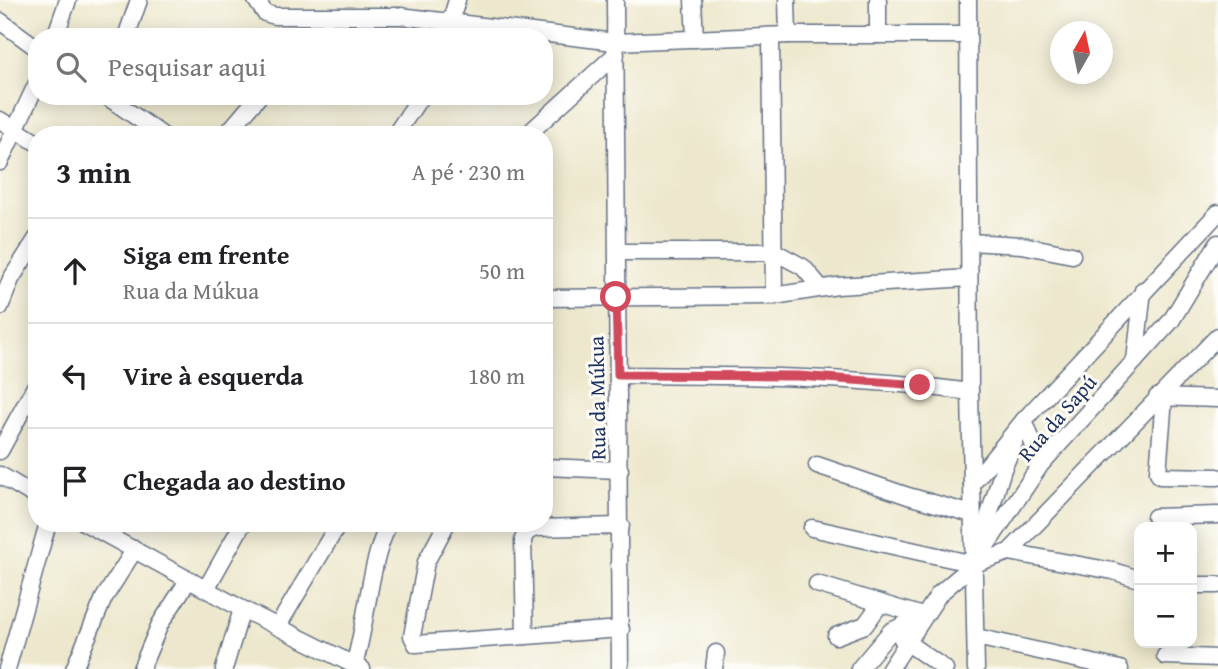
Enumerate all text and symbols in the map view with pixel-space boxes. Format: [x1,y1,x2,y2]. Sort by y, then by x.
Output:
north arrow [1050,21,1113,84]
search box [28,28,553,105]
text: Pesquisar aqui [108,47,266,86]
icon: search [52,48,90,86]
text: 3 min [56,150,131,194]
text: A pé · 230 m [412,155,525,188]
text: Siga em frente [123,235,290,274]
icon: ahead [56,252,94,290]
text: 50 m [479,254,525,287]
text: Rua da Múkua [123,274,259,307]
route start [600,281,631,312]
street label: Rua da Múkua [580,336,614,460]
text: Vire à esquerda [123,356,304,395]
icon: left [56,357,94,395]
text: 180 m [468,359,525,392]
street label: Rua da Sapú [1010,367,1104,468]
route end [904,369,935,400]
text: Chegada ao destino [123,461,346,500]
icon: arrive [56,462,94,500]
map controls [1134,522,1197,648]
button: + [1134,522,1197,585]
button: − [1134,585,1197,648]

